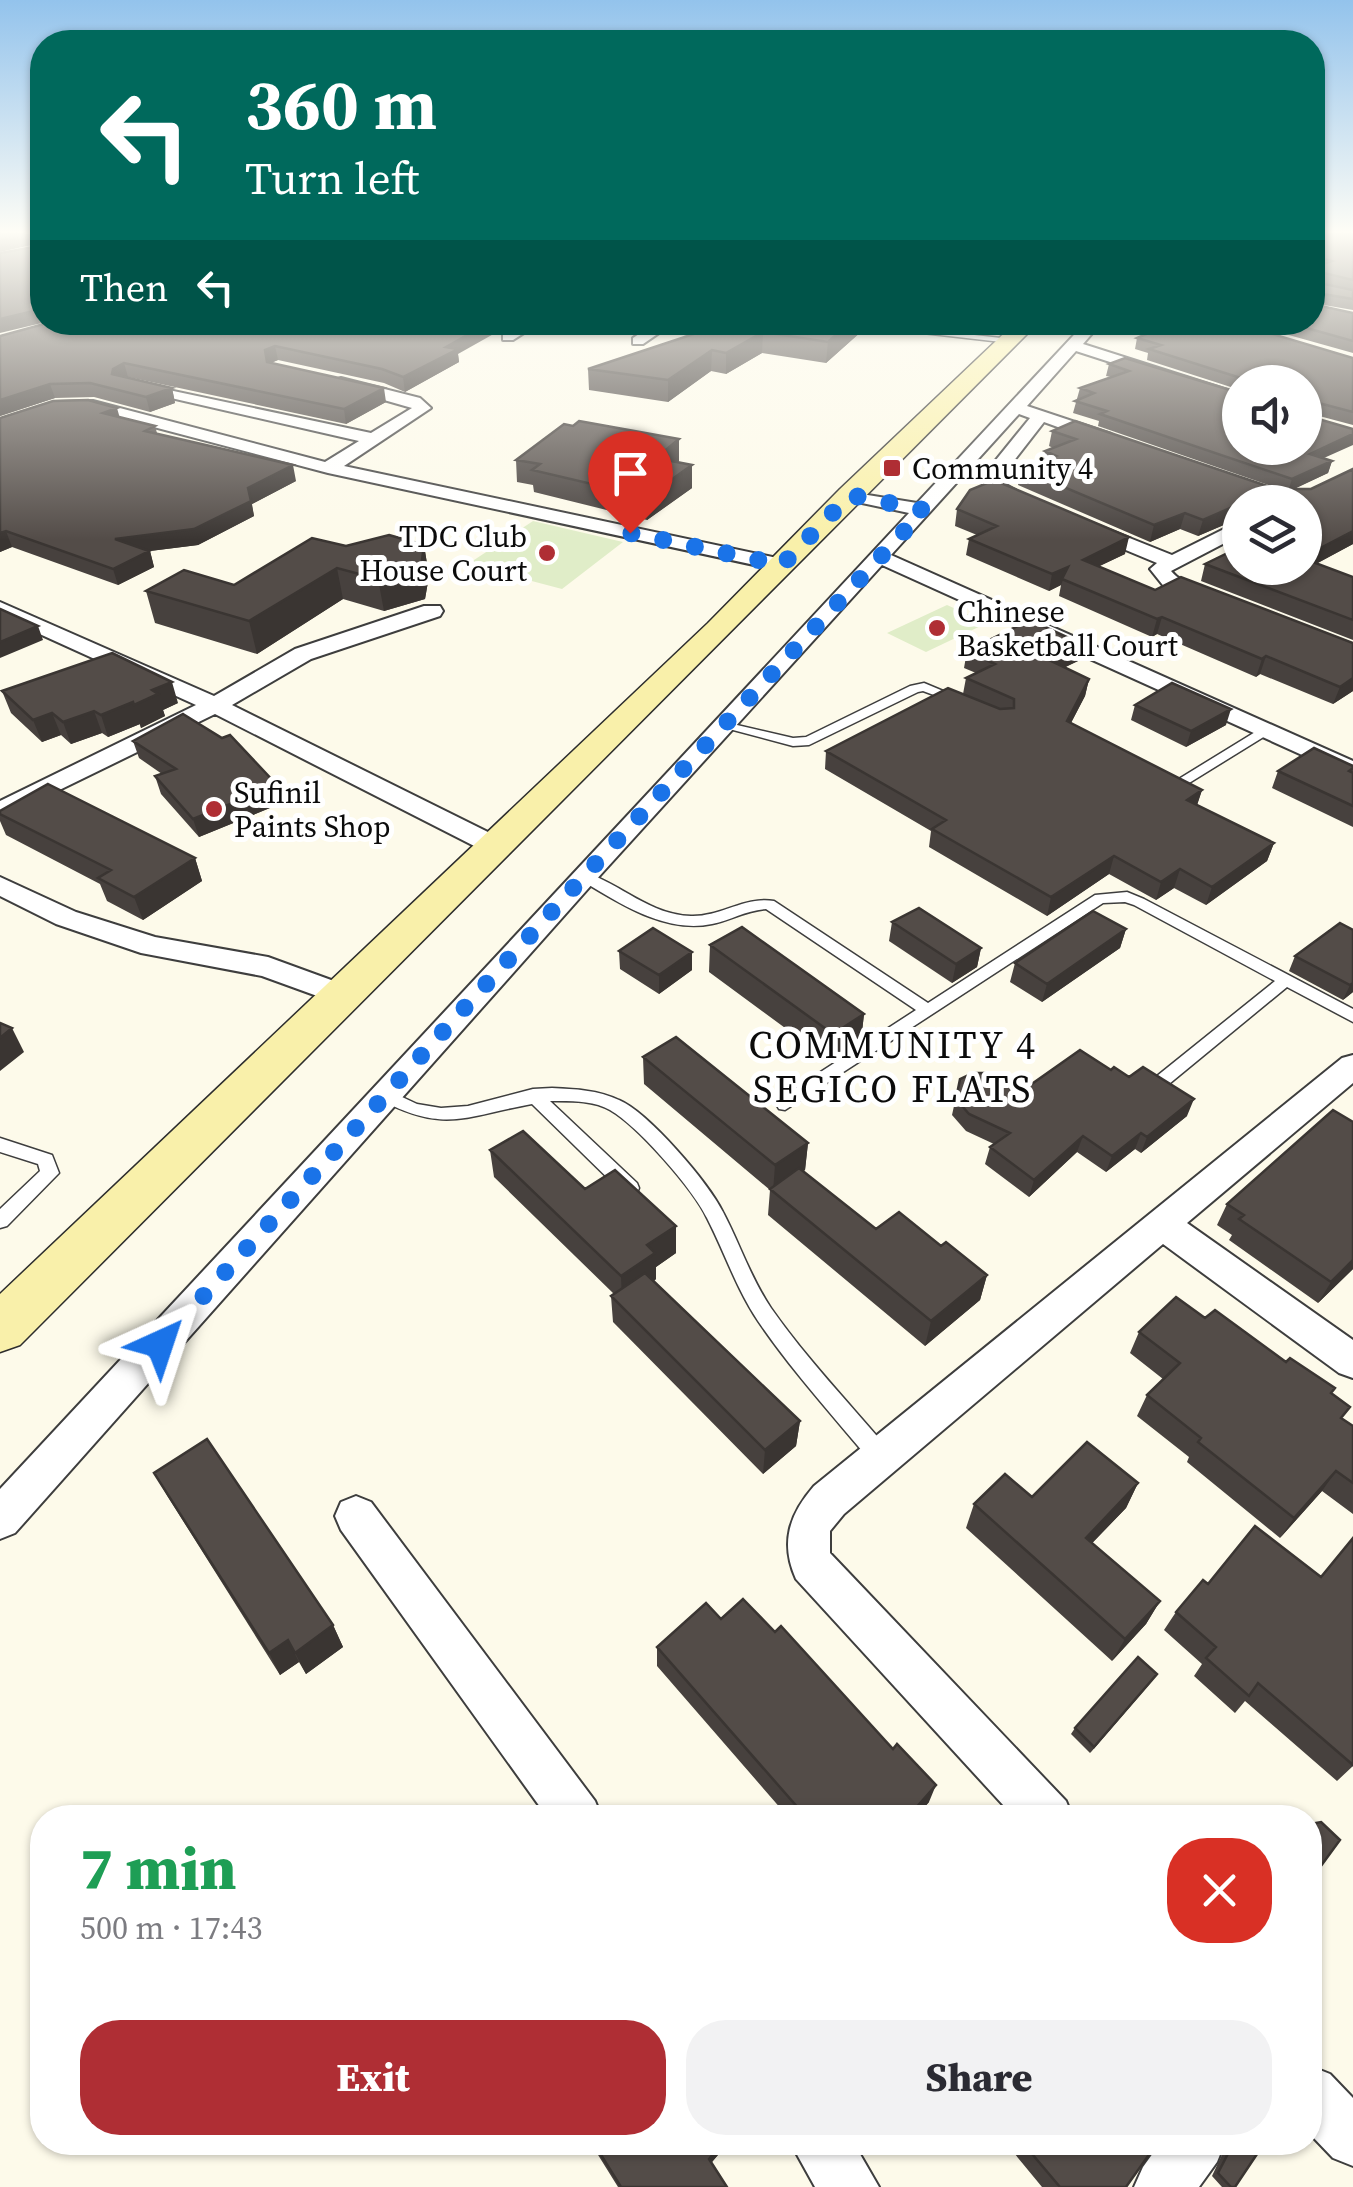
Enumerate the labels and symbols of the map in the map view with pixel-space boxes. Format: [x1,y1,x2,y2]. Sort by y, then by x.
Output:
pin [588,431,673,534]
place label: Community 4 [912,448,1093,489]
marker: Community 4 [881,457,903,479]
place label: TDC Club House Court [359,516,527,591]
marker: TDC Club House Court [536,542,558,564]
place label: Chinese Basketball Court [957,591,1178,666]
marker: Chinese Basketball Court [926,617,948,639]
place label: Sufinil Paints Shop [234,772,390,847]
marker: Sufinil Paints Shop [203,798,225,820]
district label: COMMUNITY 4 SEGICO FLATS [749,1019,1037,1115]
position arrow [108,1292,212,1396]

